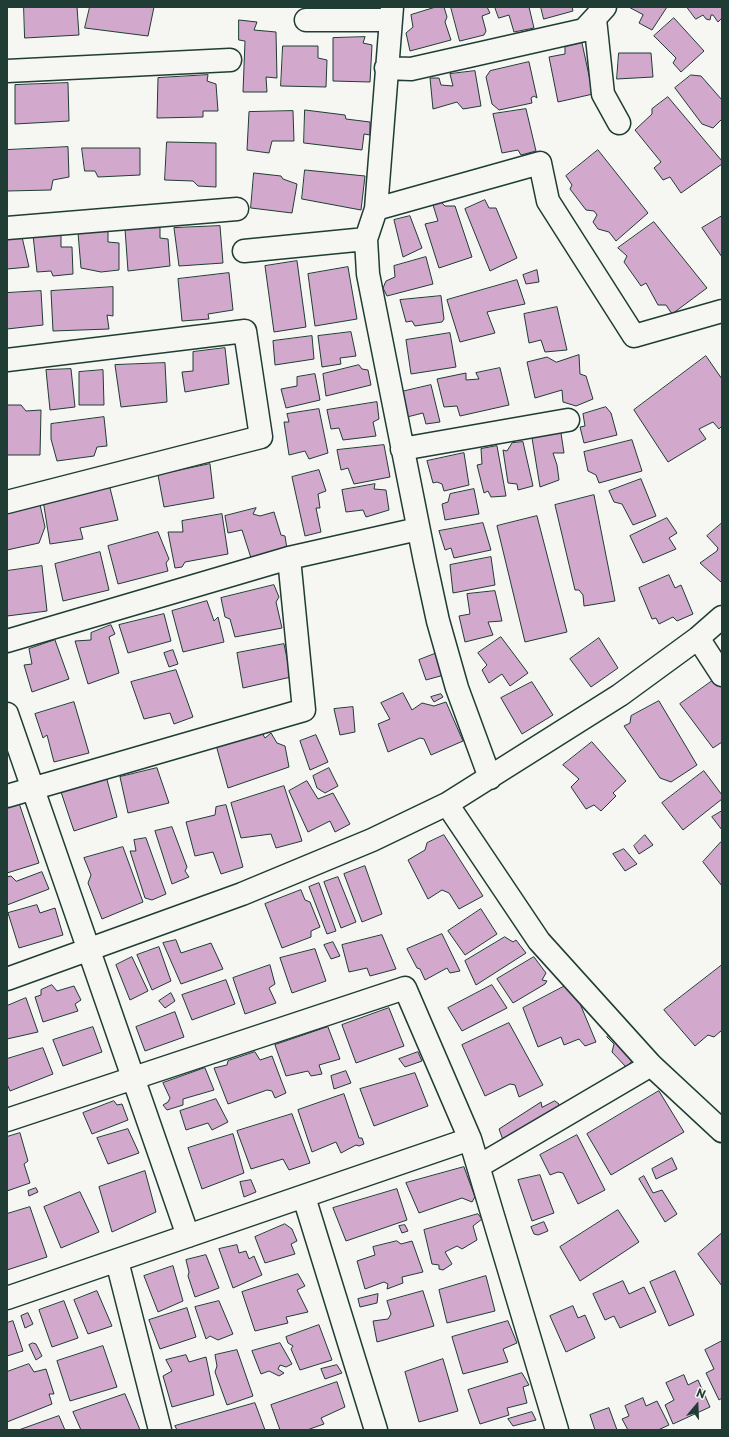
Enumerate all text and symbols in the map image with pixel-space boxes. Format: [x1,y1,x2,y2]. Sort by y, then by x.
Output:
text: N [694,1384,708,1403]
north arrow [677,1385,717,1425]

